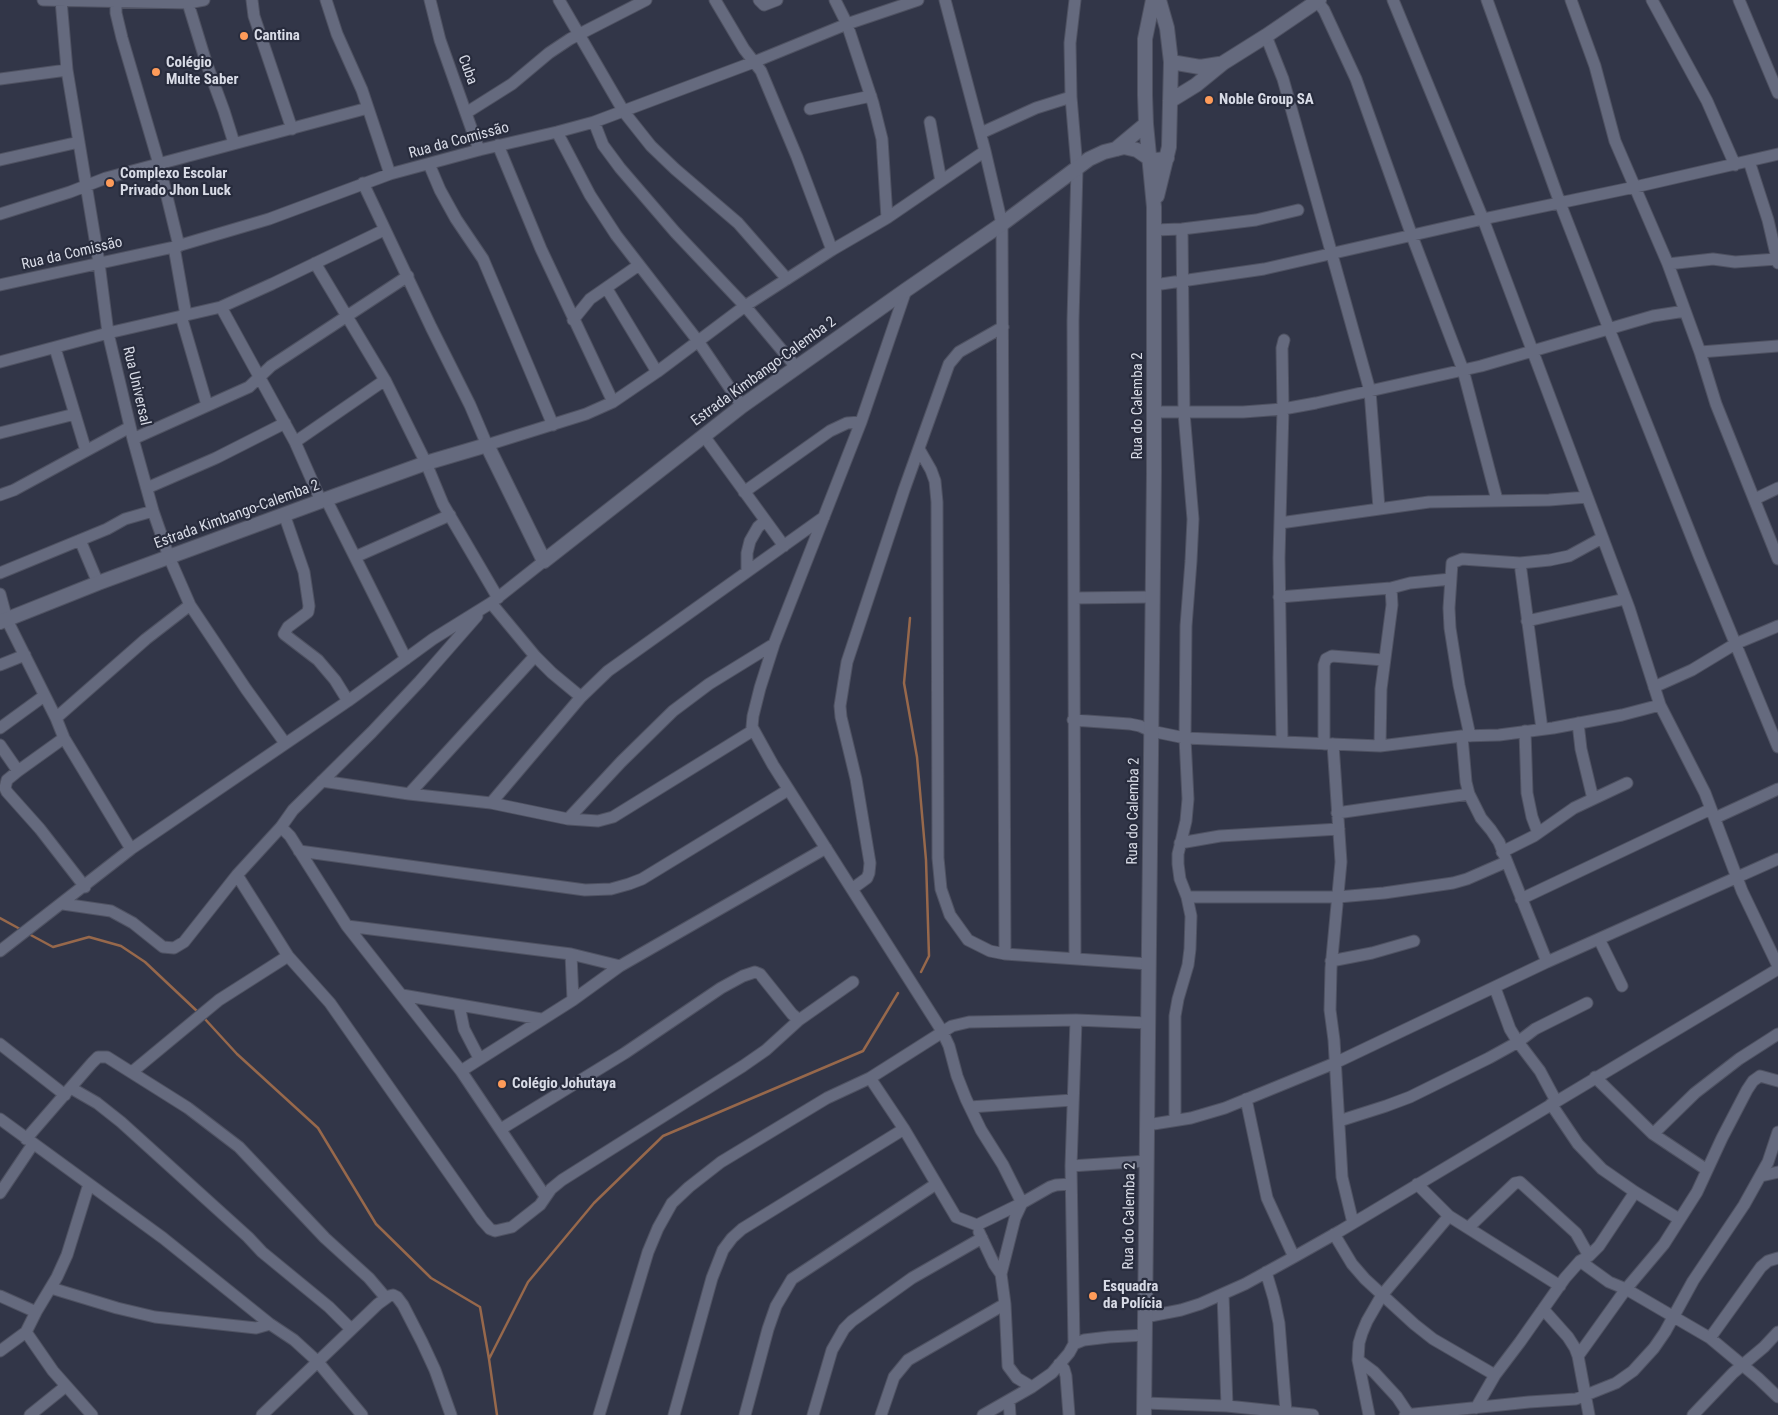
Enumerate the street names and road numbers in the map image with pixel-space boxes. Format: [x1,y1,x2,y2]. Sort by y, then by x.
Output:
street label: Cuba [453,53,481,87]
street label: Rua da Comissão [407,119,511,163]
street label: Rua da Comissão [20,234,124,274]
street label: Estrada Kimbango-Calemba 2 [688,313,840,431]
street label: Rua Universal [118,345,154,427]
street label: Rua do Calemba 2 [1129,352,1147,460]
street label: Estrada Kimbango-Calemba 2 [152,477,322,553]
street label: Rua do Calemba 2 [1124,757,1144,865]
street label: Rua do Calemba 2 [1120,1162,1140,1270]

